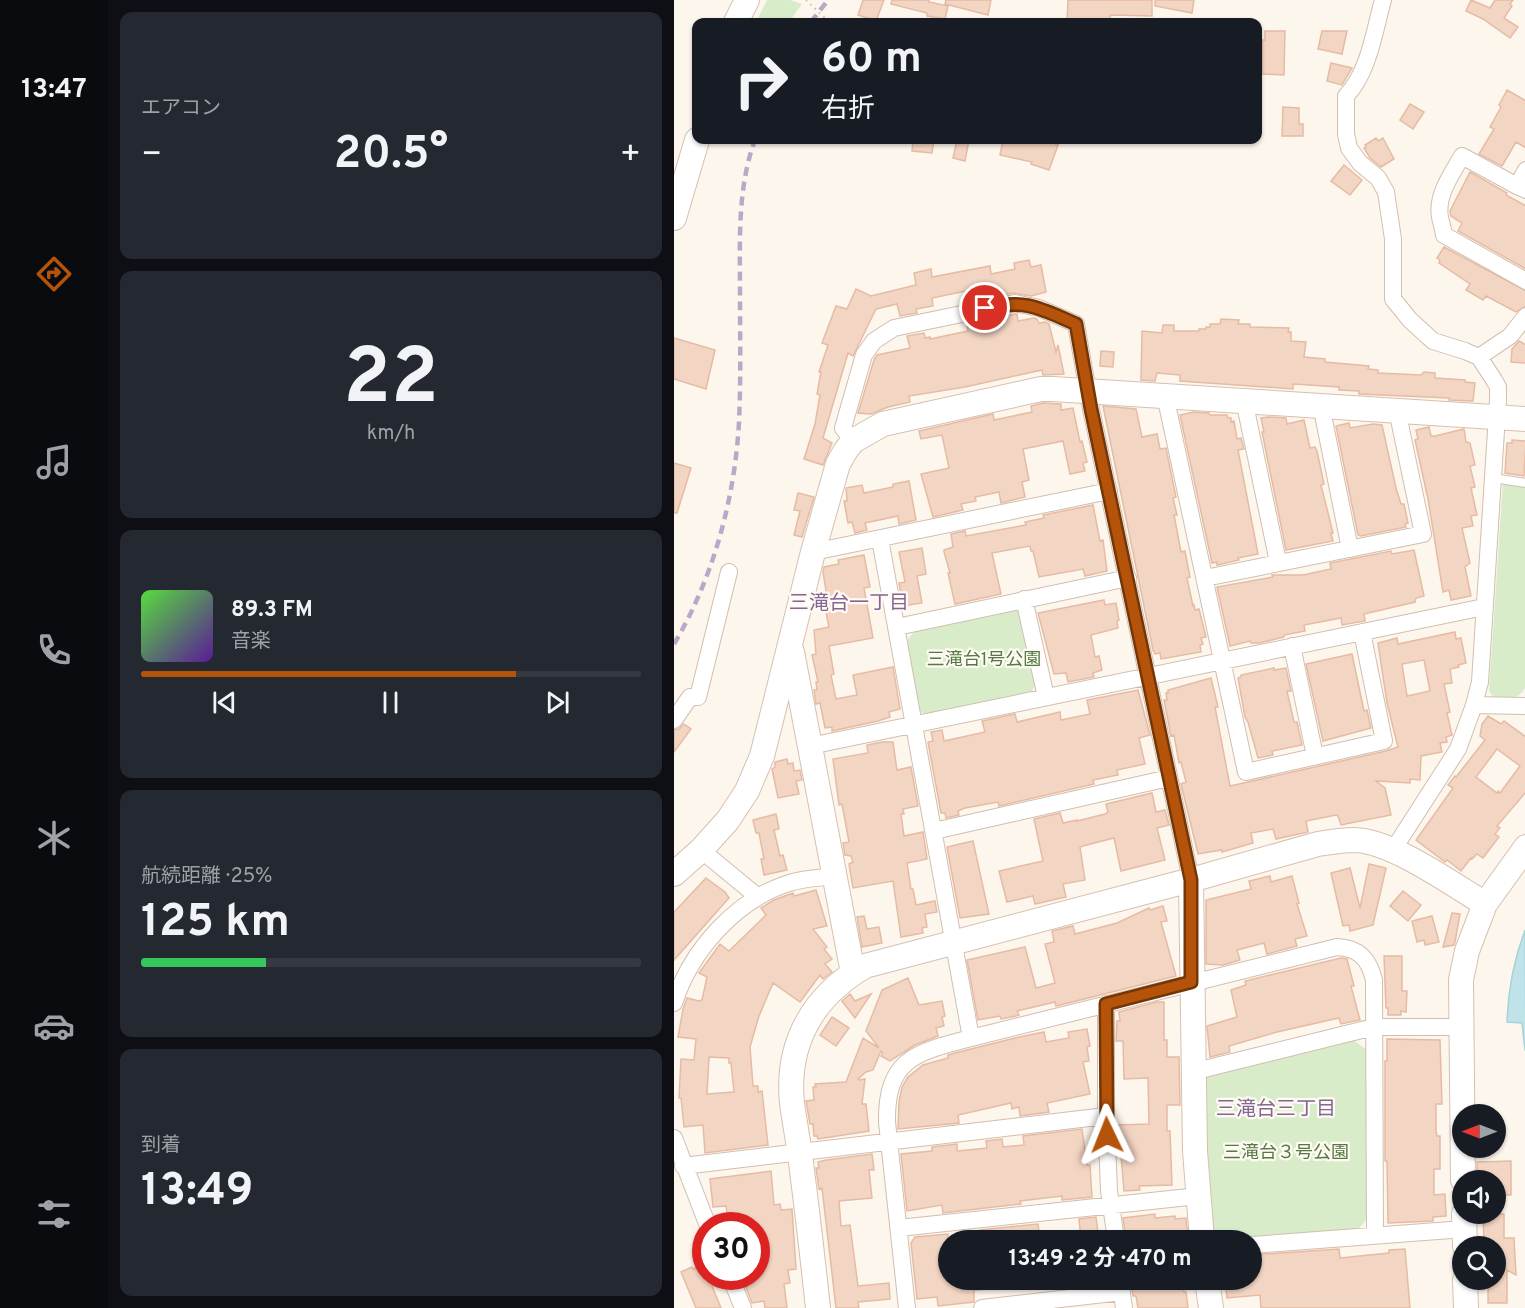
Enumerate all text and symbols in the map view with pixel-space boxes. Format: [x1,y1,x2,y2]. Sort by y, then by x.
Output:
text: 60 m [821,34,922,87]
icon: right [722,42,800,120]
text: 13:47 [21,73,87,107]
text: 右折 [821,93,875,127]
text: エアコン [141,96,221,122]
text: 20.5° [334,127,448,184]
text: − [141,135,162,177]
text: + [620,135,641,177]
icon: directions [33,253,75,295]
pin [959,282,1010,333]
icon: arrive [968,291,1001,324]
text: 22 [343,332,439,431]
text: km/h [367,421,415,447]
icon: music [33,441,75,483]
district label: 三滝台一丁目 [789,591,909,617]
text: 89.3 FM [231,597,313,624]
icon: phone [33,629,75,671]
text: 音楽 [231,629,271,655]
park label: 三滝台1号公園 [927,649,1041,672]
icon: previous [208,686,241,719]
icon: pause [374,686,407,719]
icon: next [541,686,574,719]
icon: climate [33,817,75,859]
text: 航続距離 · 25% [141,864,272,890]
text: 125 km [141,895,290,952]
icon: car [33,1005,75,1047]
district label: 三滝台三丁目 [1216,1097,1336,1123]
position arrow [1075,1103,1139,1167]
north arrow [1452,1104,1506,1158]
map controls [1452,1104,1506,1290]
text: 到着 [141,1133,181,1159]
park label: 三滝台３号公園 [1223,1142,1349,1165]
text: 13:49 [141,1164,254,1221]
button: sound [1452,1170,1506,1224]
icon: filters [33,1193,75,1235]
speed limit sign: 30 [692,1212,770,1290]
button: search [1452,1236,1506,1290]
text: 13:49 · 2 分 · 470 m [1008,1246,1192,1273]

